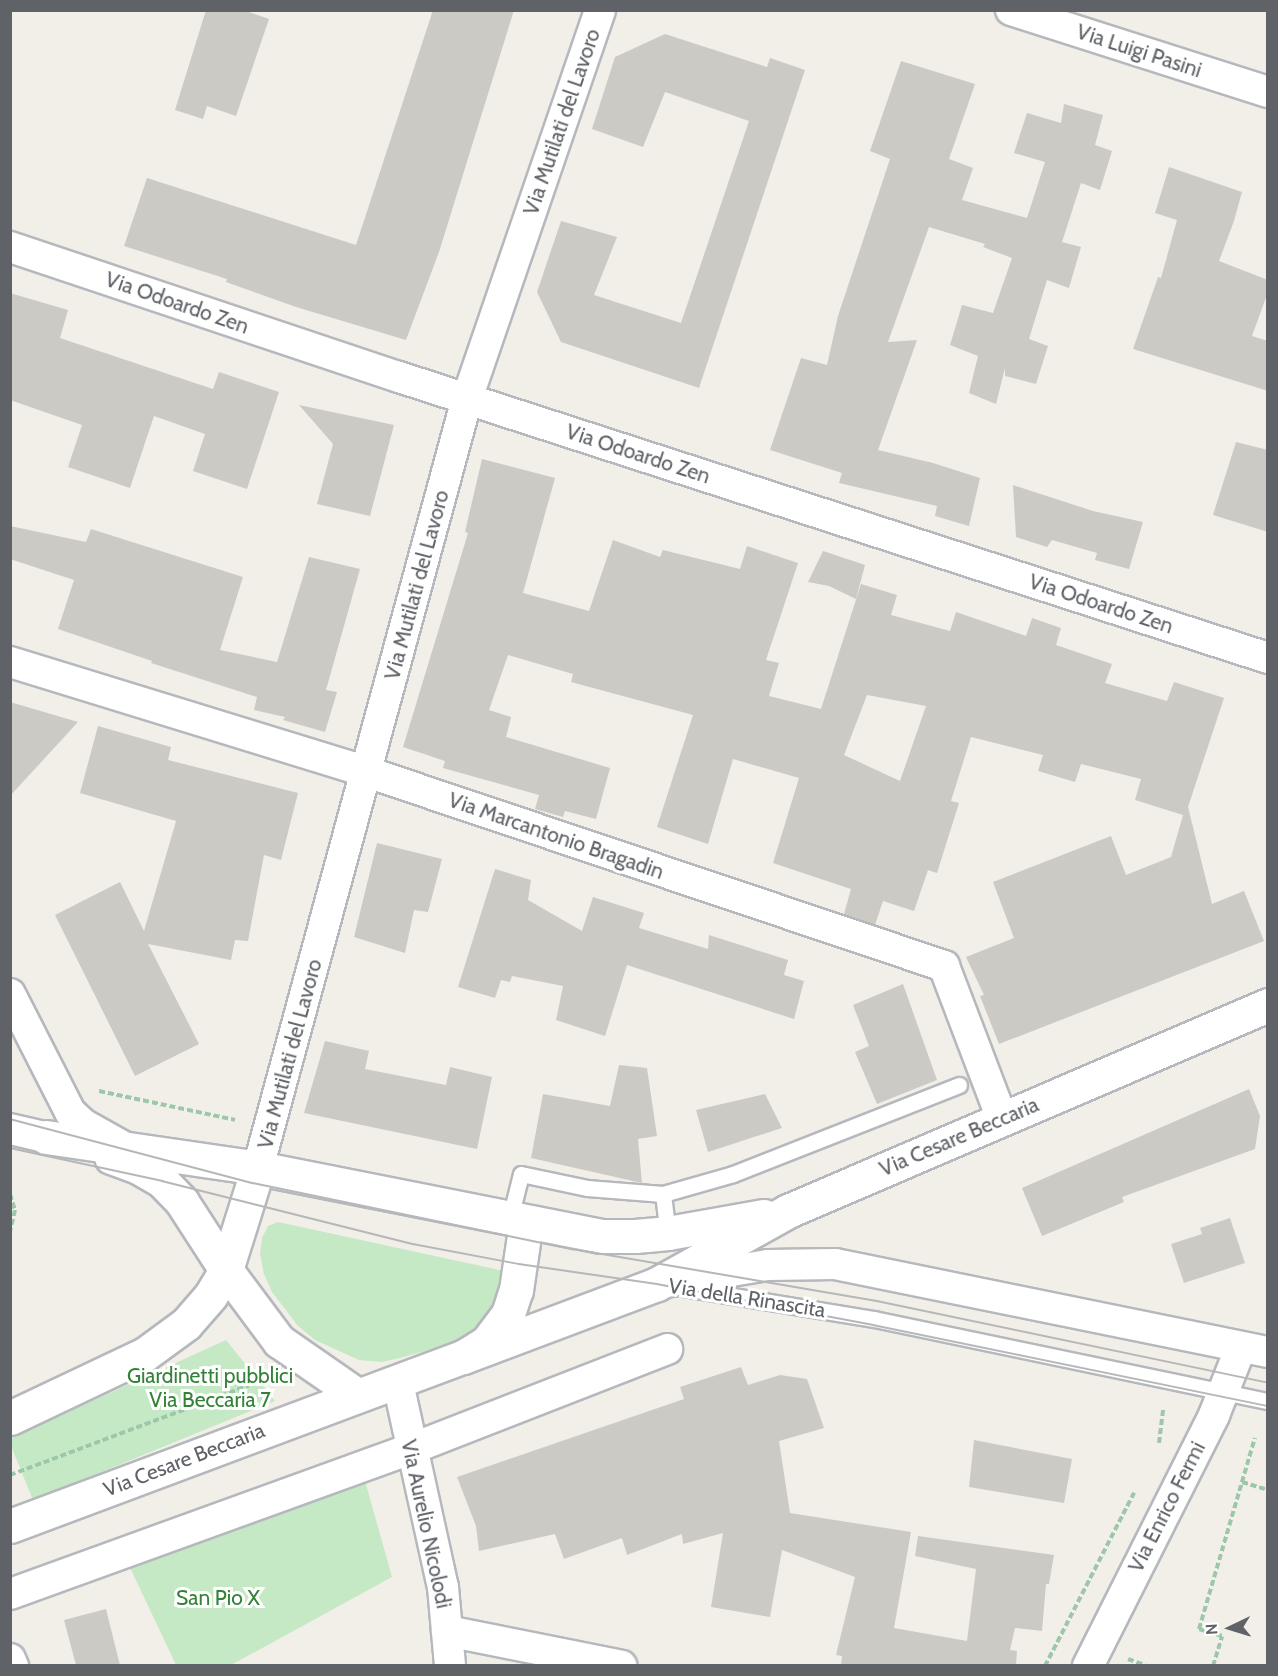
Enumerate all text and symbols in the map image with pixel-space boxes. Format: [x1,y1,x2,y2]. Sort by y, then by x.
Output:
street label: Via Luigi Pasini [1073,19,1205,83]
street label: Via Mutilati del Lavoro [518,26,606,218]
street label: Via Odoardo Zen [102,267,252,339]
street label: Via Odoardo Zen [563,419,713,489]
street label: Via Mutilati del Lavoro [380,487,454,683]
street label: Via Odoardo Zen [1026,569,1176,639]
street label: Via Marcantonio Bragadin [445,787,667,885]
street label: Via Mutilati del Lavoro [253,956,327,1152]
street label: Via Cesare Beccaria [876,1092,1042,1182]
street label: Via della Rinascita [667,1273,827,1323]
park label: Giardinetti pubblici Via Beccaria 7 [127,1363,293,1413]
street label: Via Cesare Beccaria [100,1418,268,1502]
street label: Via Aurelio Nicolodi [396,1437,456,1611]
street label: Via Enrico Fermi [1123,1437,1211,1577]
park label: San Pio X [176,1585,260,1611]
north arrow [1200,1598,1260,1658]
text: N [1202,1623,1221,1636]

